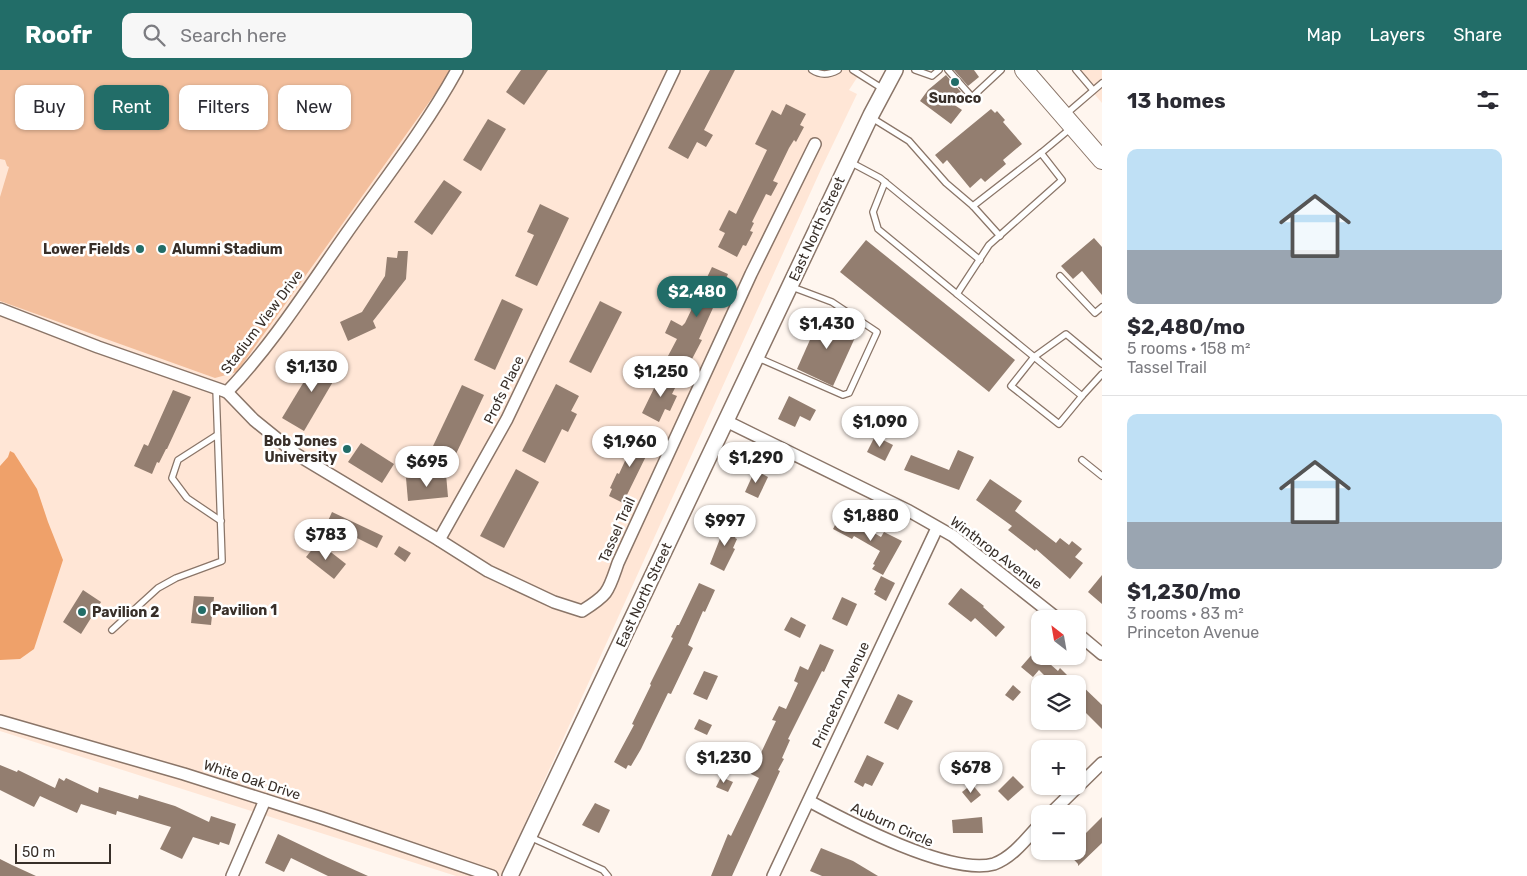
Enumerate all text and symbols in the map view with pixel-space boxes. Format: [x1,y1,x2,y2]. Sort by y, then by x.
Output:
search box [122,13,472,58]
text: Roofr [25,21,92,49]
icon: search [140,21,168,49]
text: Search here [180,24,287,47]
text: Map [1307,24,1342,46]
text: Layers [1370,24,1425,46]
text: Share [1453,24,1502,46]
marker: Sunoco [949,76,961,88]
chip: Buy [15,85,84,130]
chip: Rent [94,85,169,130]
chip: Filters [179,85,268,130]
chip: New [278,85,351,130]
icon: filters [1474,86,1502,114]
text: 13 homes [1127,88,1226,113]
place label: Sunoco [929,90,981,107]
street label: East North Street [785,174,849,284]
icon: home [1270,181,1360,271]
place label: Lower Fields [43,241,130,258]
place label: Alumni Stadium [172,241,283,258]
marker: Lower Fields [134,243,146,255]
marker: Alumni Stadium [156,243,168,255]
street label: Stadium View Drive [217,267,307,377]
pin: $2,480 [656,276,738,318]
text: $2,480 [668,282,726,301]
pin: $1,430 [786,308,868,350]
text: $1,430 [799,314,855,333]
text: $2,480/mo [1127,314,1245,339]
text: 5 rooms · 158 m² [1127,339,1250,358]
pin: $1,130 [271,350,353,393]
street label: Profs Place [480,353,528,427]
pin: $1,250 [620,356,702,398]
text: $1,130 [286,357,338,376]
text: Tassel Trail [1127,358,1207,377]
text: $1,250 [634,362,688,381]
pin: $1,090 [839,406,921,448]
text: $1,090 [853,412,908,431]
pin: $1,960 [589,426,671,468]
text: $1,960 [603,432,657,451]
place label: Bob Jones University [264,433,338,466]
pin: $1,290 [715,442,797,484]
marker: Bob Jones University [341,443,353,455]
pin: $695 [397,446,457,488]
icon: home [1270,447,1360,537]
text: $1,290 [729,448,783,467]
text: $695 [406,452,448,471]
street label: Tassel Trail [595,495,639,565]
pin: $1,880 [830,500,912,542]
pin: $997 [695,504,755,547]
text: $1,880 [843,506,899,525]
text: $997 [705,511,745,530]
street label: Winthrop Avenue [947,513,1045,593]
pin: $783 [296,518,356,561]
text: $783 [305,525,347,544]
street label: East North Street [612,540,676,650]
text: $1,230/mo [1127,579,1241,604]
place label: Pavilion 1 [212,602,277,619]
place label: Pavilion 2 [92,604,159,621]
marker: Pavilion 1 [196,604,208,616]
text: 3 rooms · 83 m² [1127,604,1244,623]
marker: Pavilion 2 [76,606,88,618]
north arrow [1031,610,1086,665]
map controls [1031,610,1086,860]
text: Princeton Avenue [1127,623,1259,642]
street label: Princeton Avenue [809,639,873,751]
button: layers [1031,675,1086,730]
button: + [1031,740,1086,795]
pin: $1,230 [683,742,765,784]
text: $1,230 [697,748,751,767]
pin: $678 [941,752,1001,794]
street label: White Oak Drive [201,756,303,804]
text: $678 [951,758,991,777]
street label: Auburn Circle [848,799,936,851]
button: − [1031,805,1086,860]
scale bar [15,841,111,864]
text: 50 m [22,844,55,861]

